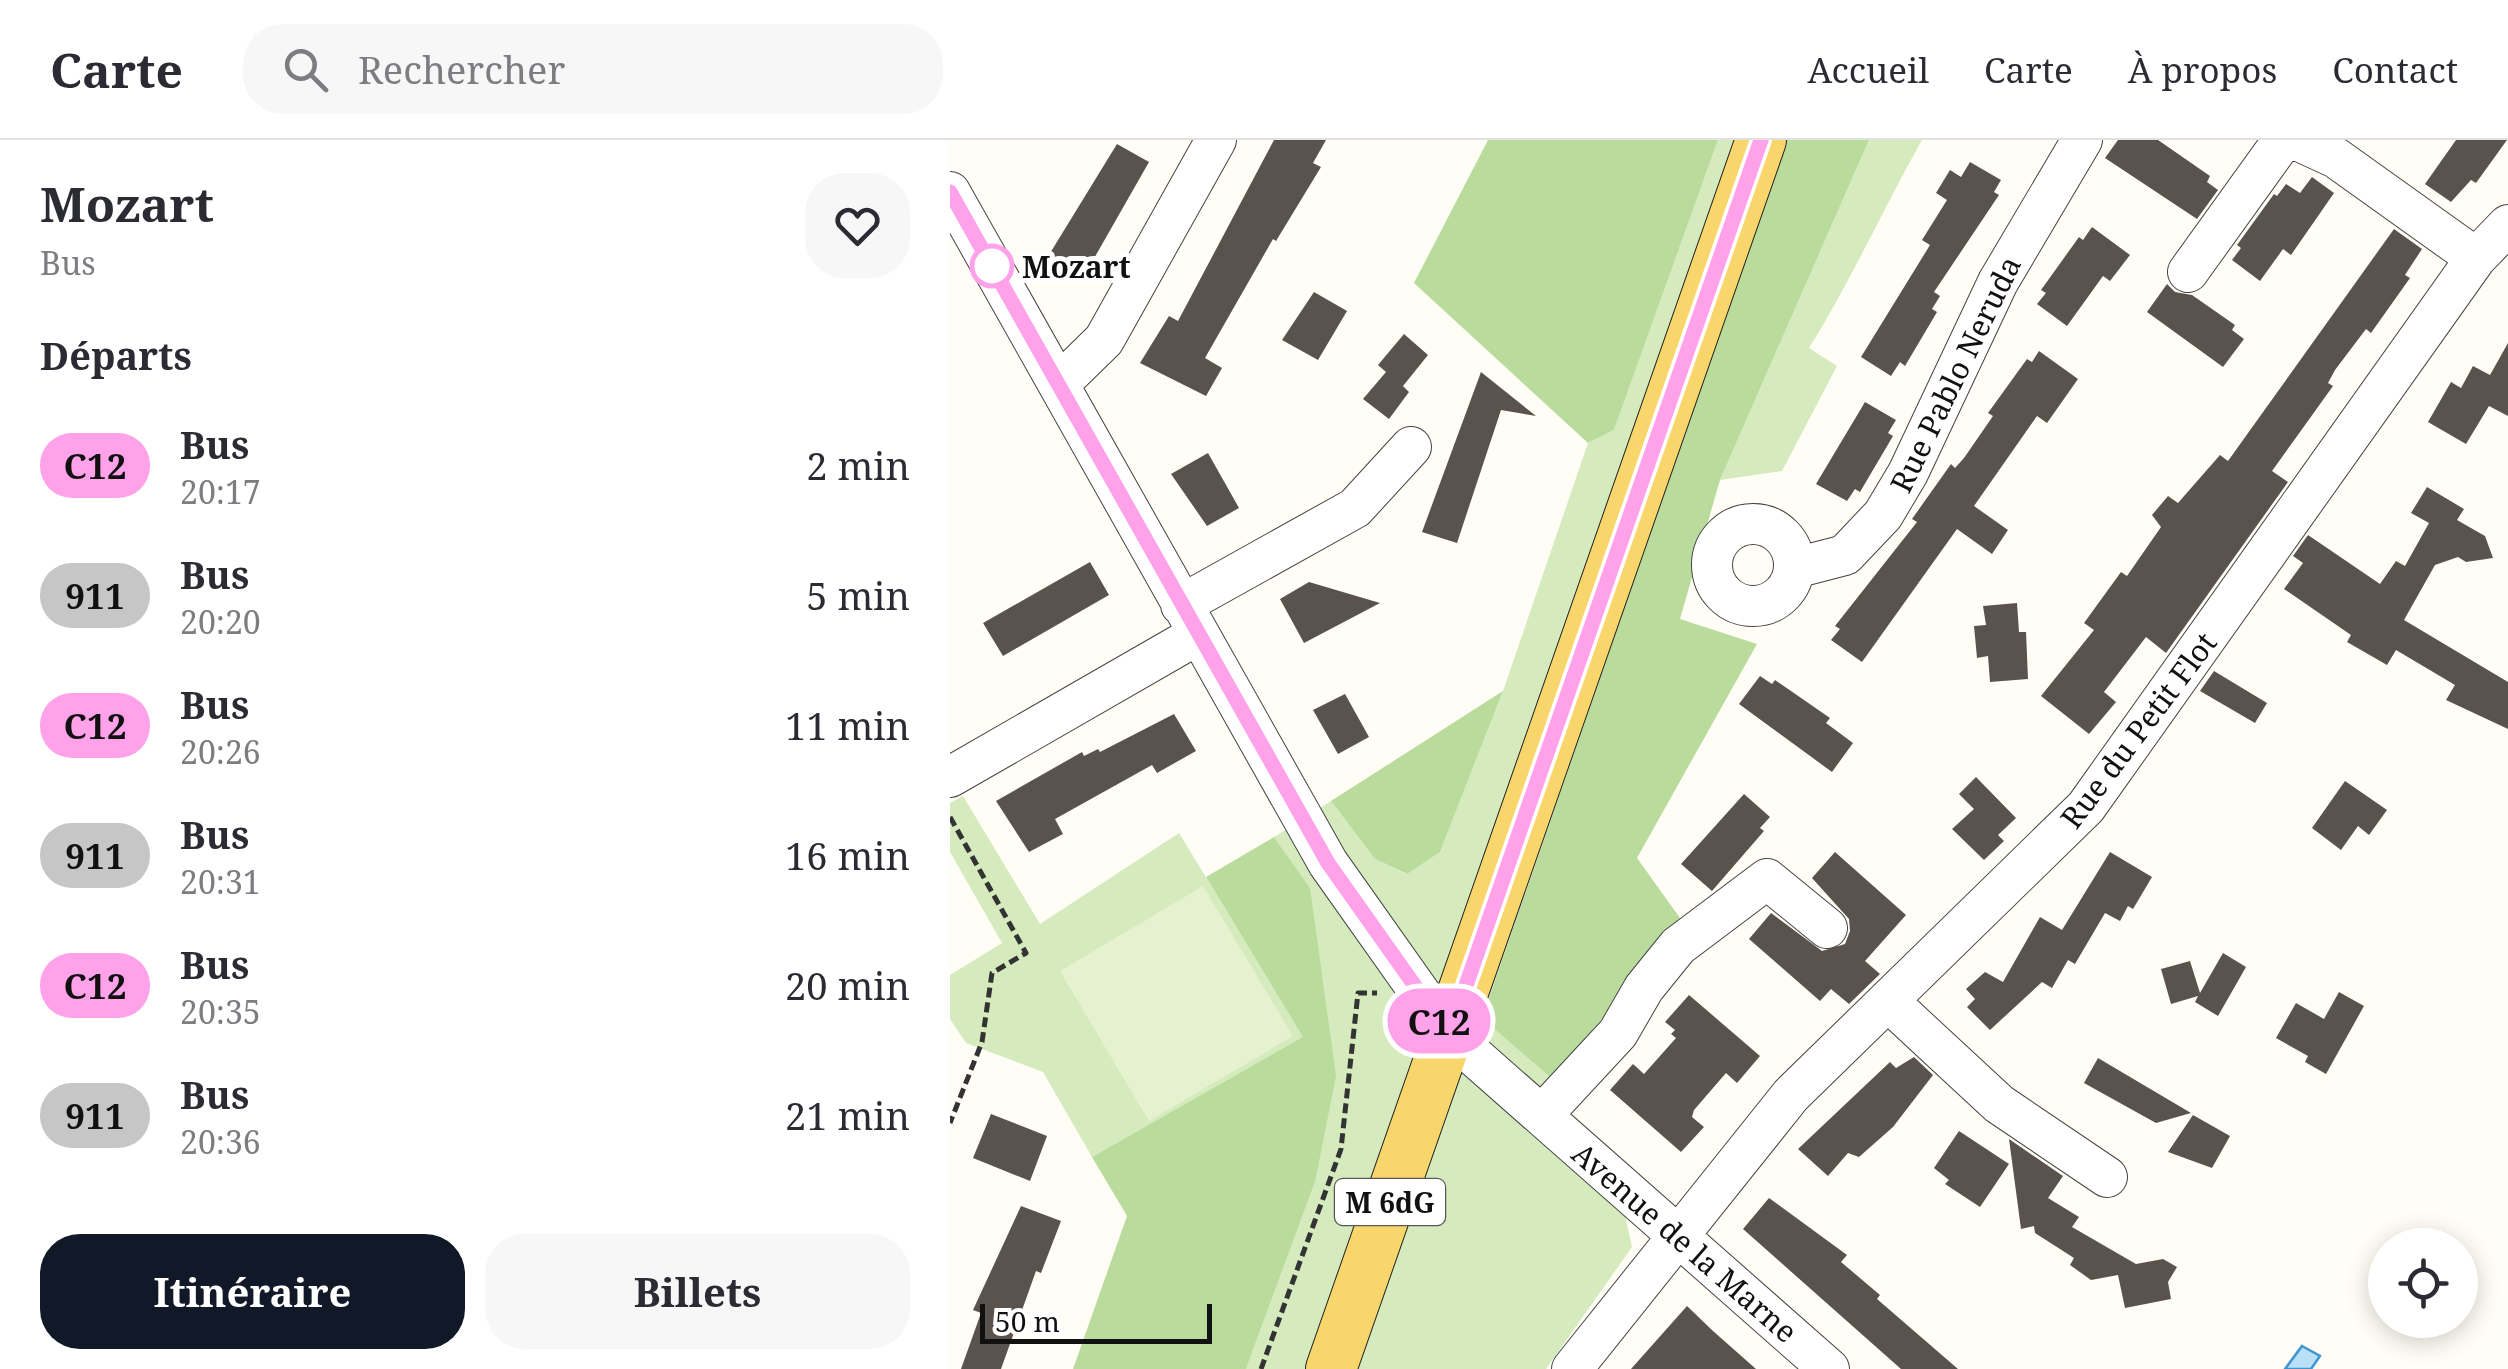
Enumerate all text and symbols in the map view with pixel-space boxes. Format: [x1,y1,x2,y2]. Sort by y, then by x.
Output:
search box [243,24,943,114]
text: Carte [50,37,183,102]
icon: search [278,42,333,97]
text: Rechercher [358,43,565,95]
text: Accueil [1808,46,1929,93]
text: Carte [1984,46,2073,93]
text: À propos [2128,46,2277,93]
text: Contact [2332,46,2458,93]
text: Mozart [40,171,214,236]
button: heart [805,173,910,278]
text: Bus [40,241,96,284]
marker: Mozart [971,245,1013,287]
place label: Mozart [1022,246,1131,287]
street label: Rue Pablo Neruda [1880,249,2030,499]
text: Départs [40,329,192,381]
text: Bus [180,418,249,470]
text: 2 min [806,439,910,491]
text: C12 [64,442,126,489]
text: 20:17 [180,470,261,513]
text: Bus [180,548,249,600]
text: 5 min [806,569,910,621]
text: 911 [65,572,125,619]
text: 20:20 [180,600,261,643]
street label: Rue du Petit Flot [2051,624,2225,836]
text: Bus [180,678,249,730]
text: 11 min [785,699,910,751]
text: C12 [64,702,126,749]
text: 20:26 [180,730,261,773]
text: Bus [180,808,249,860]
text: 16 min [785,829,910,881]
text: 911 [65,832,125,879]
text: 20:31 [180,860,261,903]
text: Bus [180,938,249,990]
text: 20 min [785,959,910,1011]
text: C12 [64,962,126,1009]
line badge: C12 [1382,988,1496,1054]
text: 20:35 [180,990,261,1033]
text: C12 [1408,998,1470,1045]
text: Bus [180,1068,249,1120]
text: 21 min [785,1089,910,1141]
text: 911 [65,1092,125,1139]
text: 20:36 [180,1120,261,1163]
street label: Avenue de la Marne [1564,1133,1806,1351]
road number: M 6dG [1335,1179,1445,1225]
map controls [2368,1228,2478,1338]
button: locate [2368,1228,2478,1338]
button: Itinéraire [40,1234,465,1349]
button: Billets [485,1234,910,1349]
scale bar [980,1299,1212,1344]
text: 50 m [995,1302,1060,1340]

